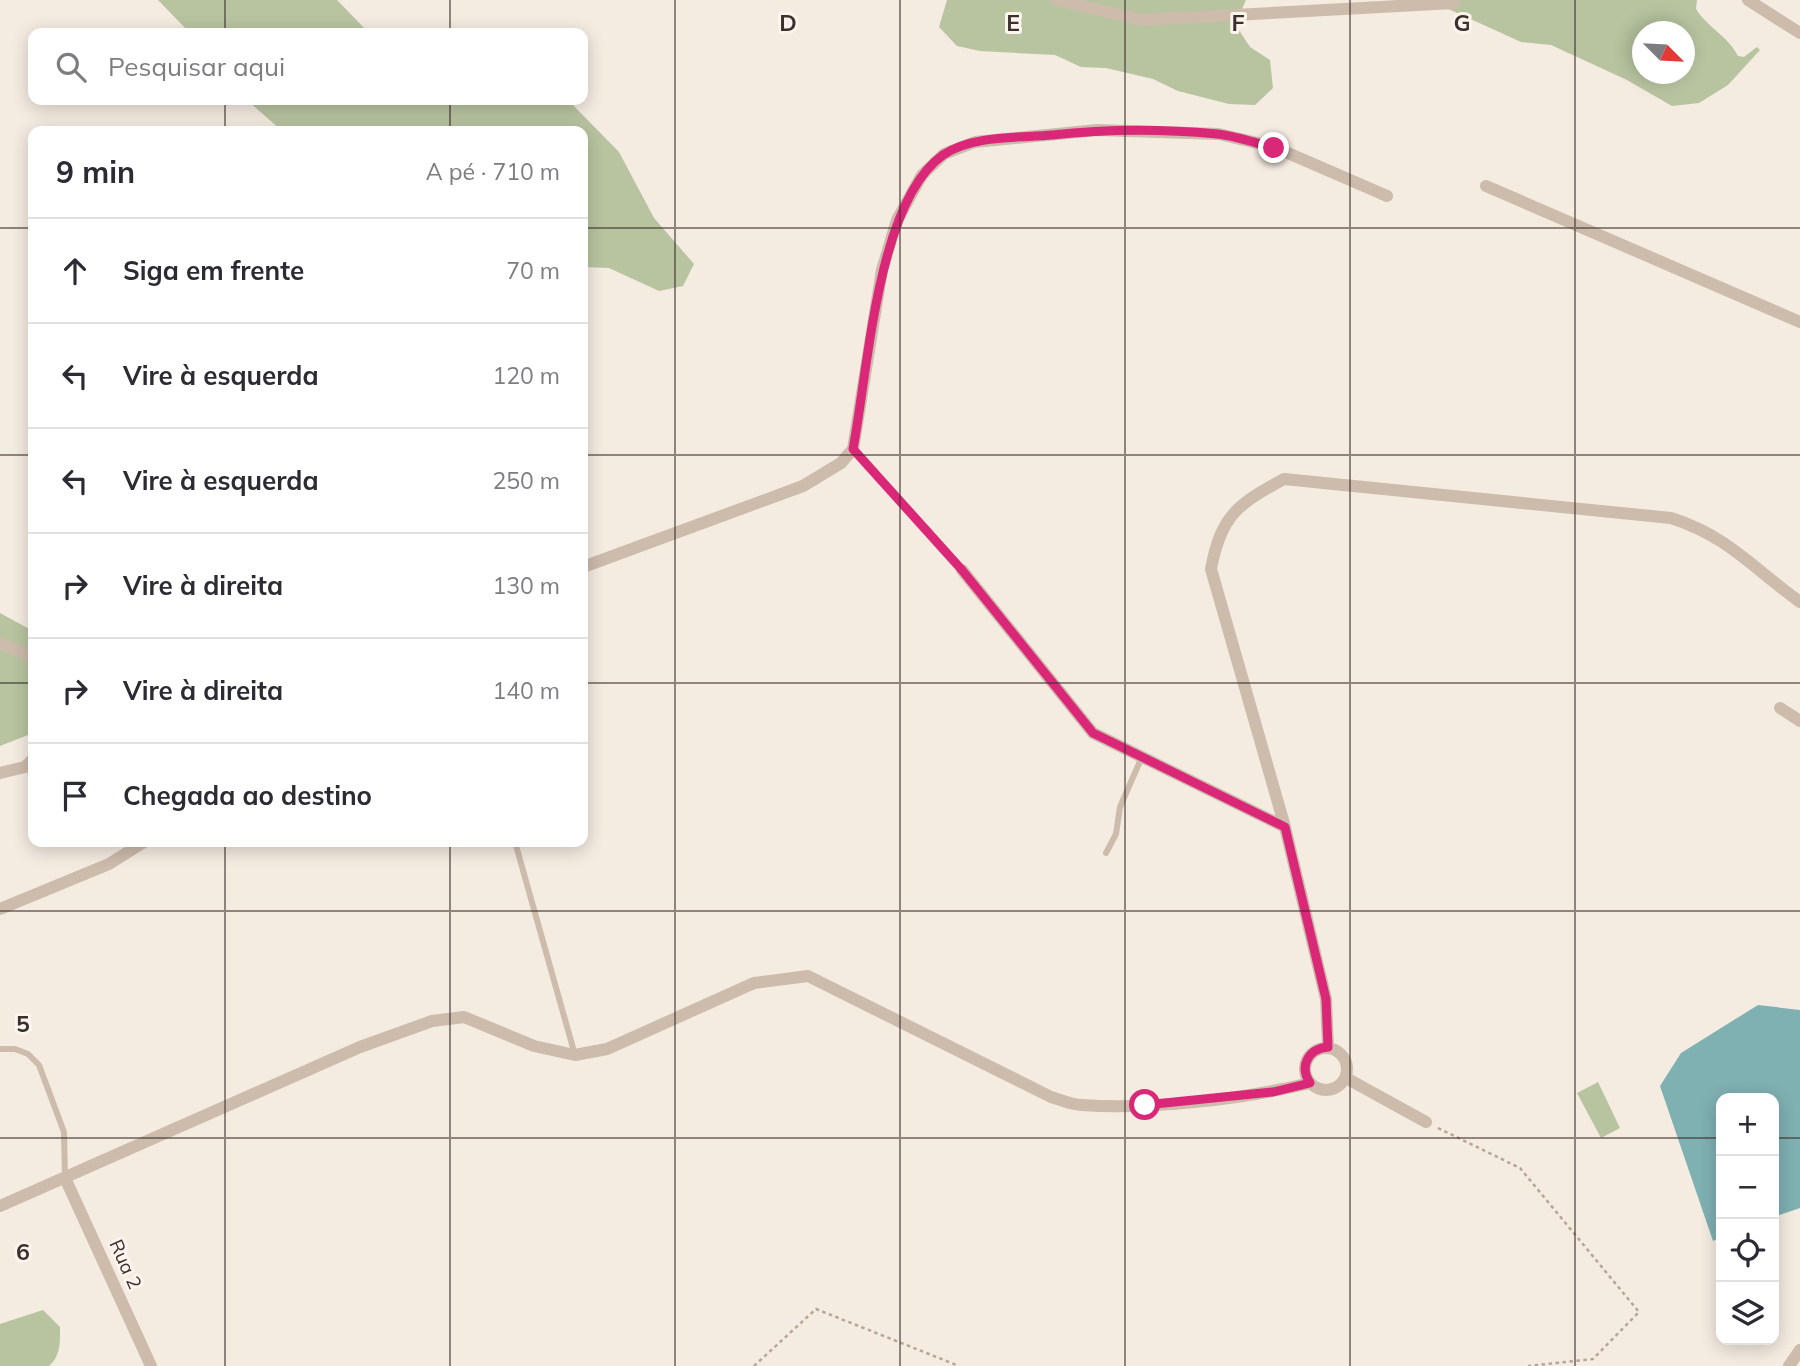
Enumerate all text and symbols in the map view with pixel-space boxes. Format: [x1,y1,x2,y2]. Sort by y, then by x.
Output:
text: D [779,8,797,37]
text: E [1006,8,1020,37]
text: F [1231,8,1245,37]
text: G [1453,8,1471,37]
north arrow [1632,21,1695,84]
search box [28,28,588,105]
icon: search [52,48,90,86]
text: Pesquisar aqui [108,50,285,83]
route end [1258,132,1289,163]
text: 9 min [56,153,135,191]
text: A pé · 710 m [426,157,560,186]
icon: ahead [56,252,94,290]
text: Siga em frente [123,254,304,287]
text: 70 m [506,256,560,285]
icon: left [56,357,94,395]
text: Vire à esquerda [123,359,319,392]
text: 120 m [492,361,560,390]
icon: left [56,462,94,500]
text: Vire à esquerda [123,464,319,497]
text: 250 m [492,466,560,495]
icon: right [56,567,94,605]
text: Vire à direita [123,569,283,602]
text: 130 m [492,571,560,600]
icon: right [56,672,94,710]
text: Vire à direita [123,674,283,707]
text: 140 m [492,676,560,705]
icon: arrive [56,777,94,815]
text: Chegada ao destino [123,779,372,812]
text: 5 [16,1009,30,1038]
route start [1129,1089,1160,1120]
map controls [1716,1093,1779,1345]
button: + [1716,1093,1779,1156]
button: − [1716,1156,1779,1219]
button: locate [1716,1219,1779,1282]
street label: Rua 2 [104,1235,148,1293]
text: 6 [16,1237,30,1266]
button: layers [1716,1282,1779,1345]

